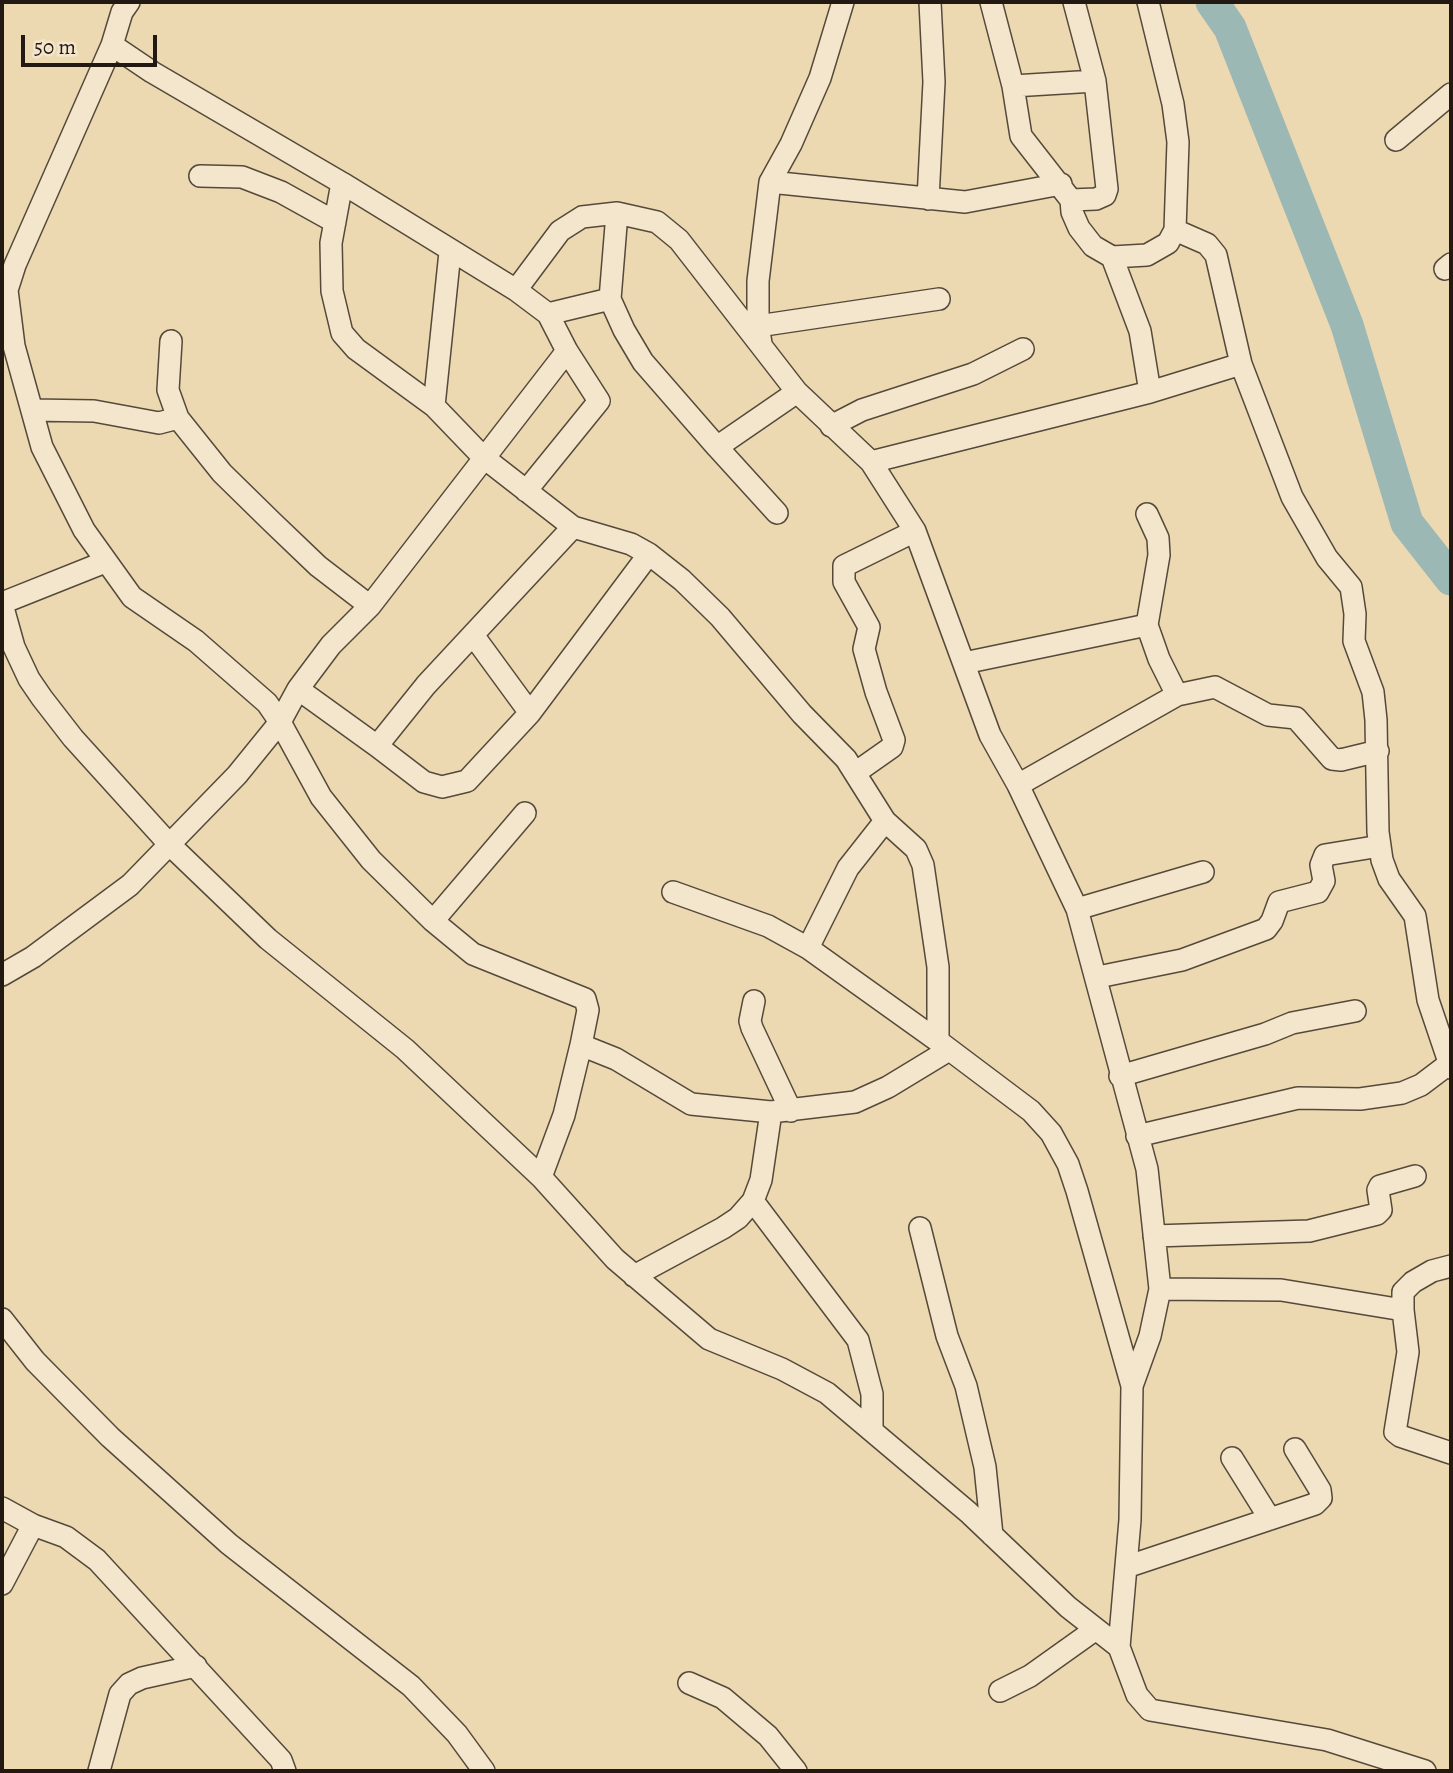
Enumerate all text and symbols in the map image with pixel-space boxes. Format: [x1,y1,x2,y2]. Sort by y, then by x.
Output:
scale bar [24,21,161,65]
text: 50 m [34,33,76,61]

